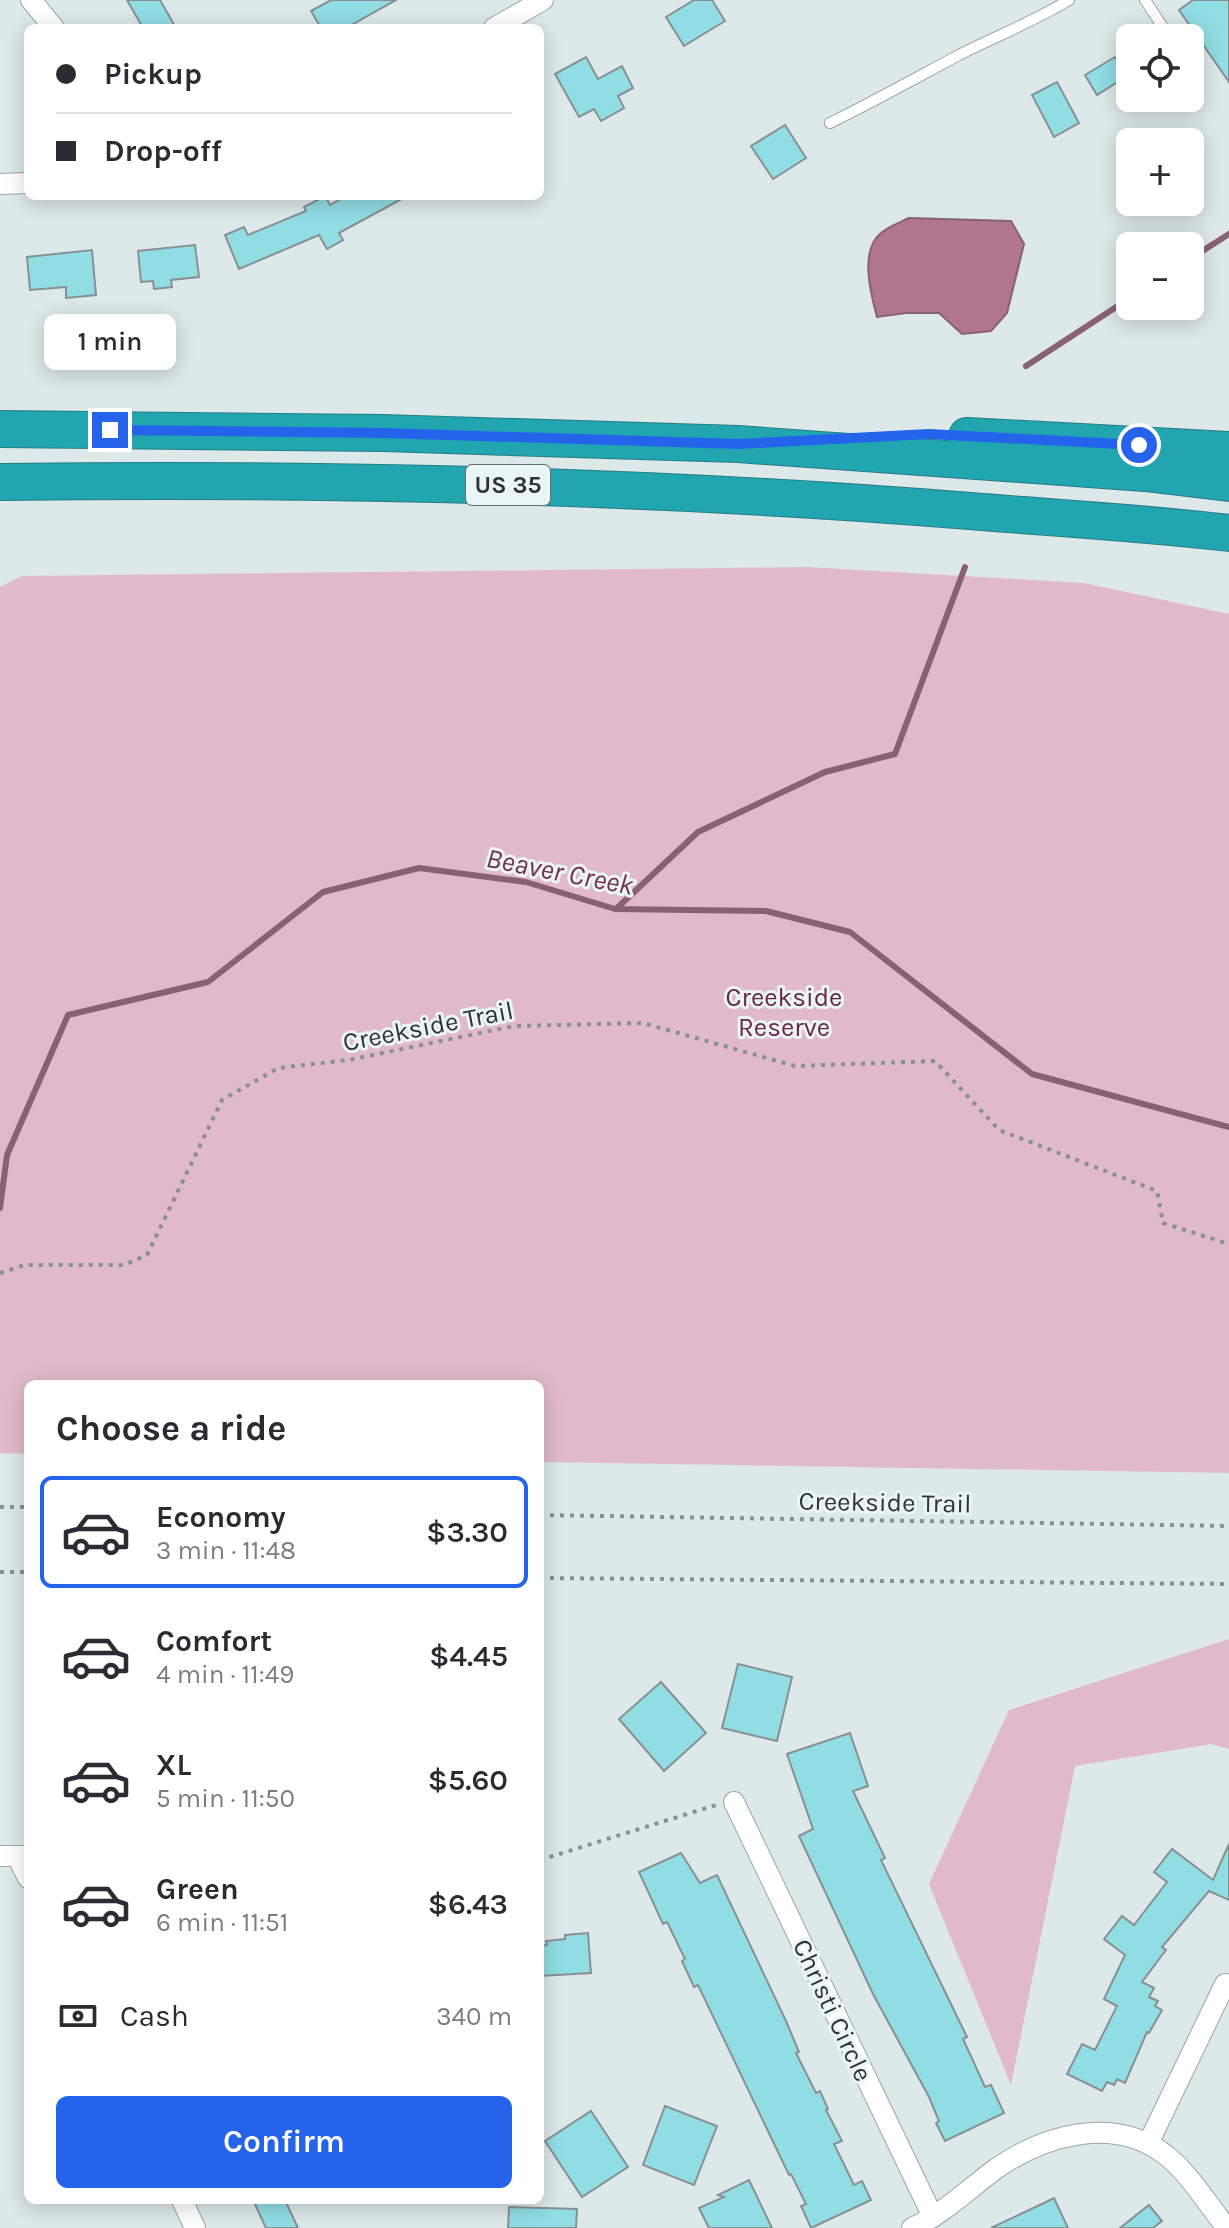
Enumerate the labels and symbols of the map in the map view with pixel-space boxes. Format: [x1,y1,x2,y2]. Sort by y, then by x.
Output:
callout: 1 min [44,314,176,370]
route end [92,412,128,448]
route start [1121,427,1157,463]
road number: US 35 [466,465,550,505]
water label: Beaver Creek [484,841,637,902]
park label: Creekside Reserve [726,982,842,1043]
street label: Creekside Trail [340,995,516,1058]
street label: Creekside Trail [798,1485,972,1520]
street label: Christi Circle [786,1934,879,2086]

